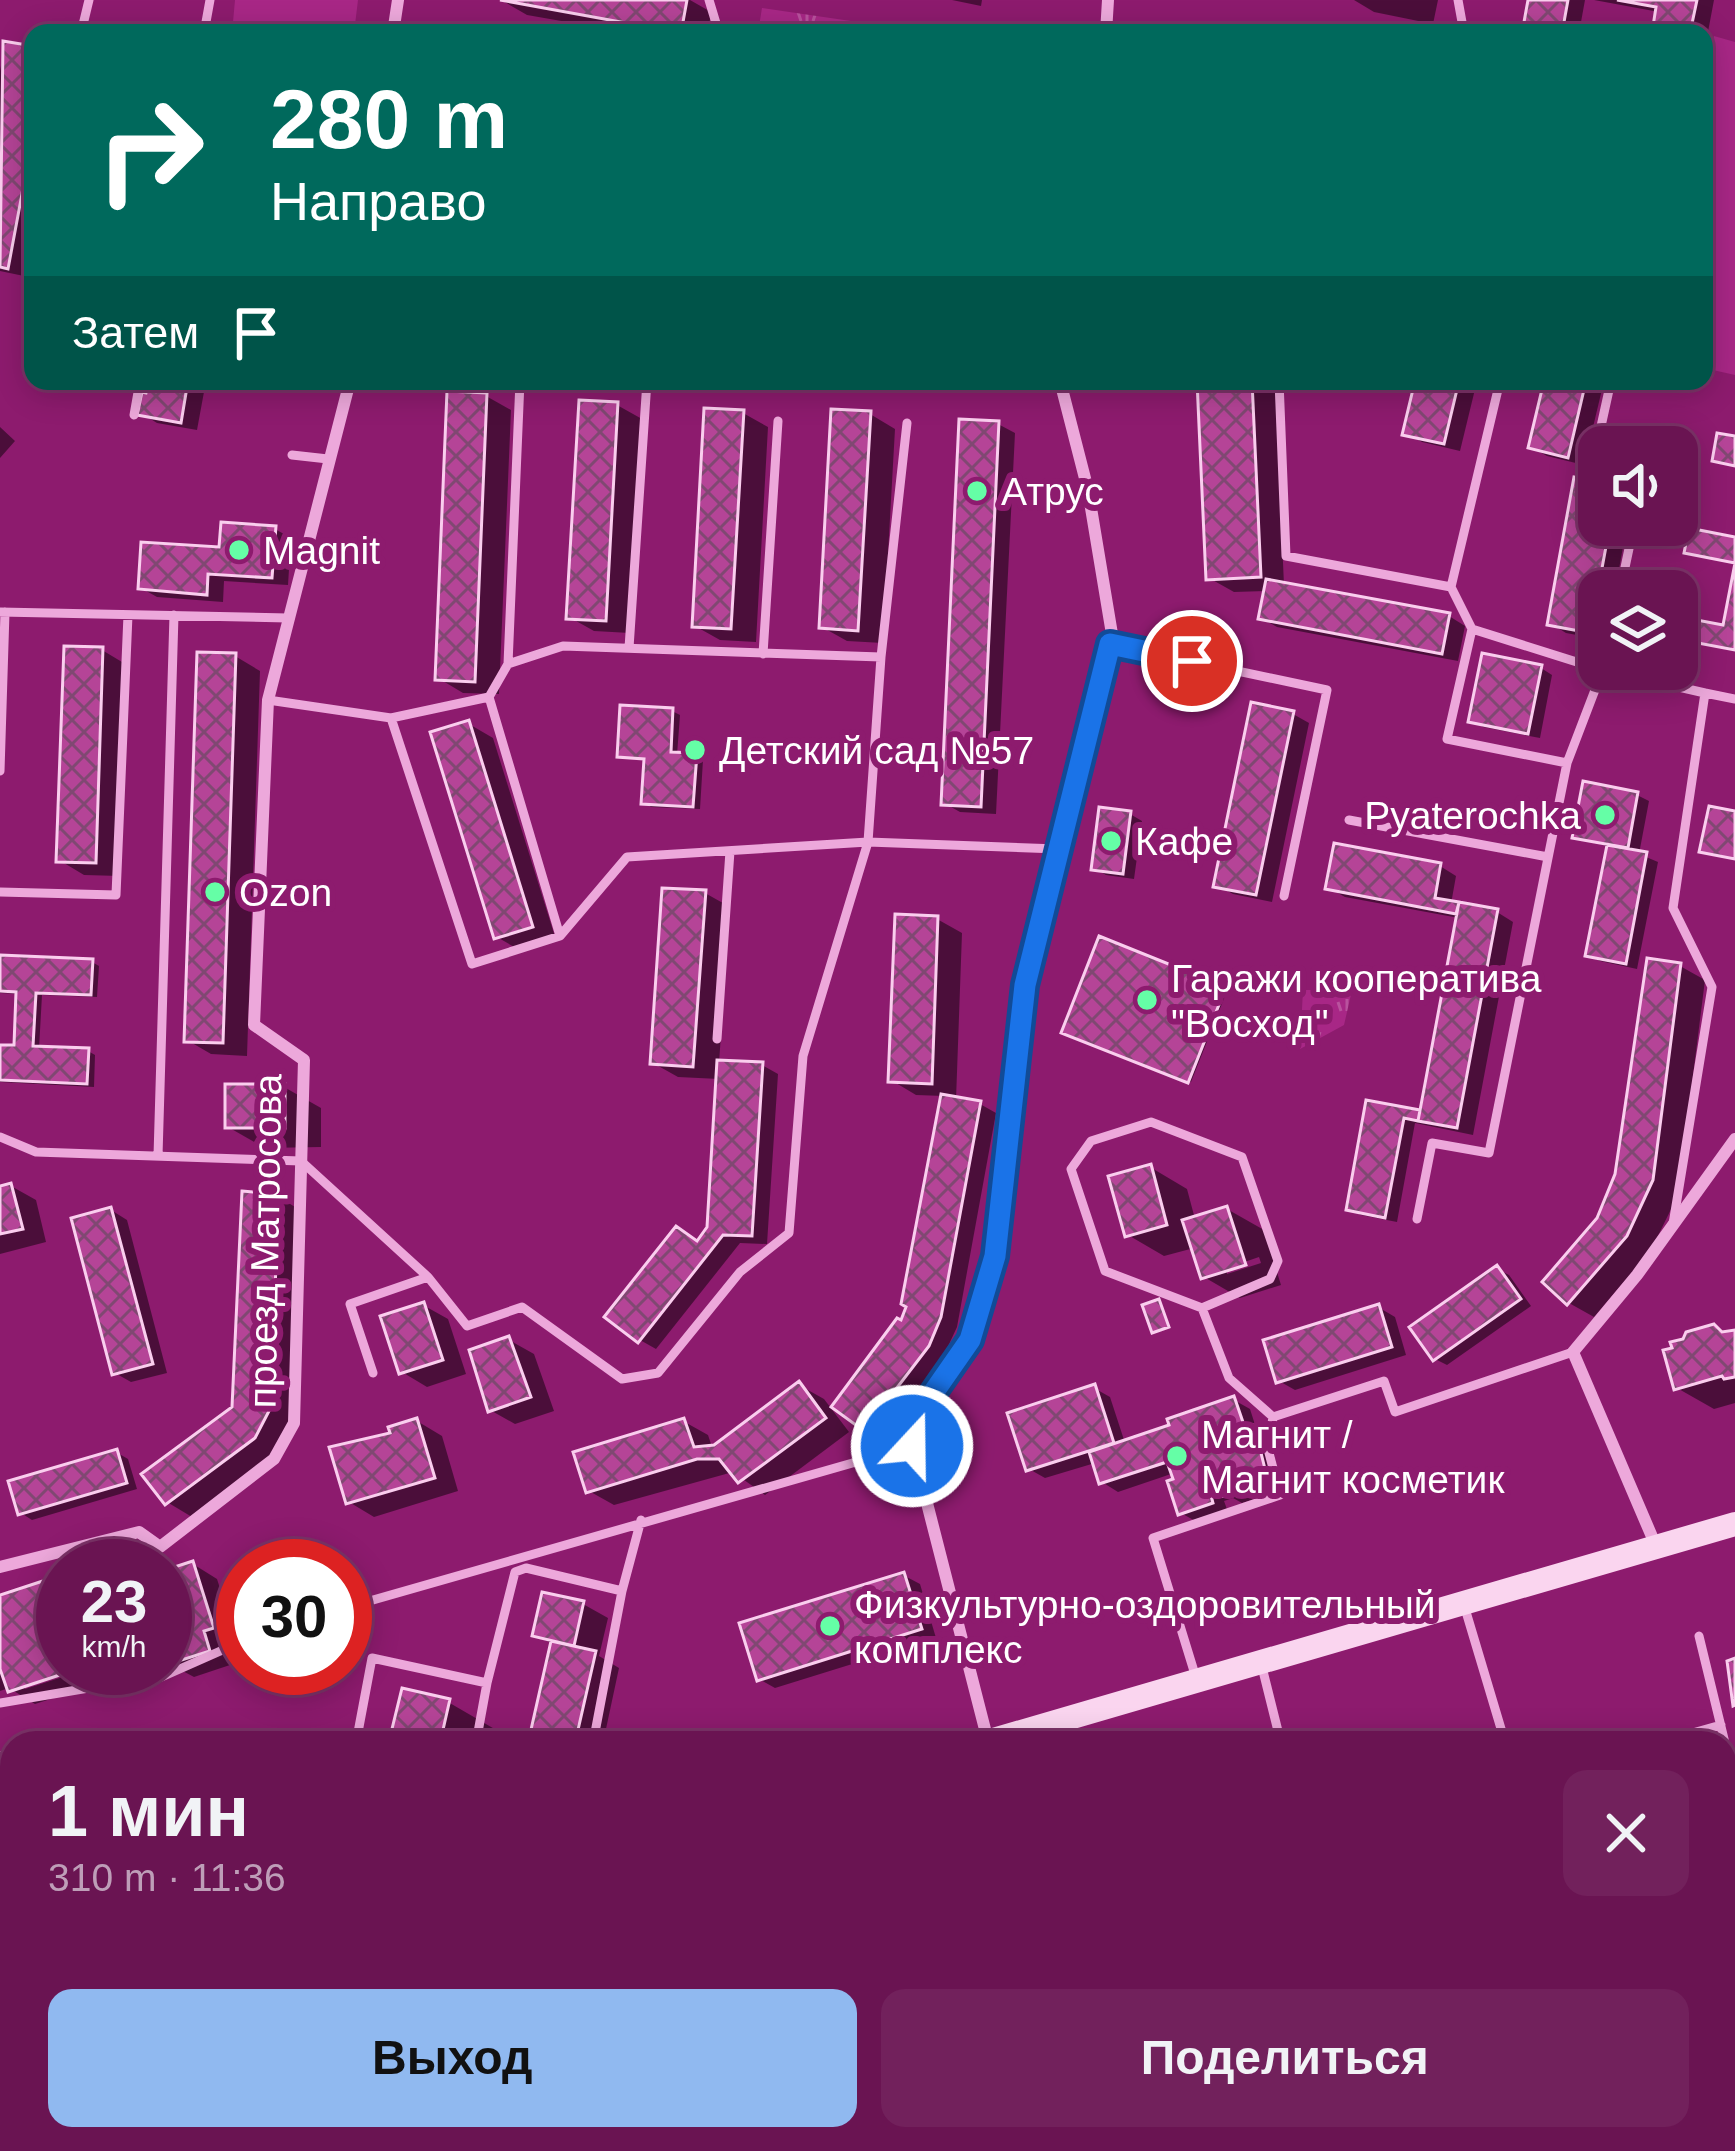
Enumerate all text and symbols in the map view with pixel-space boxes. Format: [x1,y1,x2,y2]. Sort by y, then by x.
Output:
icon: right [72,72,228,228]
text: 280 m [270,72,508,166]
text: Направо [270,171,486,231]
icon: arrive [223,300,289,366]
text: Затем [72,307,199,358]
map controls [1578,426,1698,690]
button: sound [1578,426,1698,546]
place label: Атрус [1001,470,1104,513]
marker: Атрус [964,478,990,504]
place label: Magnit [263,529,380,572]
marker: Magnit [226,537,252,563]
button: layers [1578,570,1698,690]
pin [1141,610,1243,712]
icon: arrive [1159,628,1225,694]
place label: Детский сад №57 [719,729,1034,772]
marker: Детский сад №57 [682,737,708,763]
place label: Pyaterochka [1364,794,1581,837]
marker: Pyaterochka [1592,802,1618,828]
place label: Кафе [1135,820,1233,863]
marker: Кафе [1098,828,1124,854]
place label: Ozon [239,871,332,914]
marker: Ozon [202,879,228,905]
place label: Гаражи кооператива "Восход" [1171,957,1542,1045]
marker: Гаражи кооператива "Восход" [1134,987,1160,1013]
street label: проезд Матросова [241,1073,289,1409]
position arrow [849,1383,975,1509]
place label: Магнит / Магнит косметик [1201,1413,1505,1501]
marker: Магнит / Магнит косметик [1164,1443,1190,1469]
speed limit sign: 30 [216,1539,372,1695]
text: 23 [81,1568,147,1635]
place label: Физкультурно-оздоровительный комплекс [854,1583,1436,1671]
marker: Физкультурно-оздоровительный комплекс [817,1613,843,1639]
text: km/h [81,1630,147,1663]
button: close [1563,1770,1689,1896]
text: 1 мин [48,1771,249,1851]
text: 310 m · 11:36 [48,1856,286,1899]
button: Выход [48,1989,857,2127]
button: Поделиться [881,1989,1689,2127]

